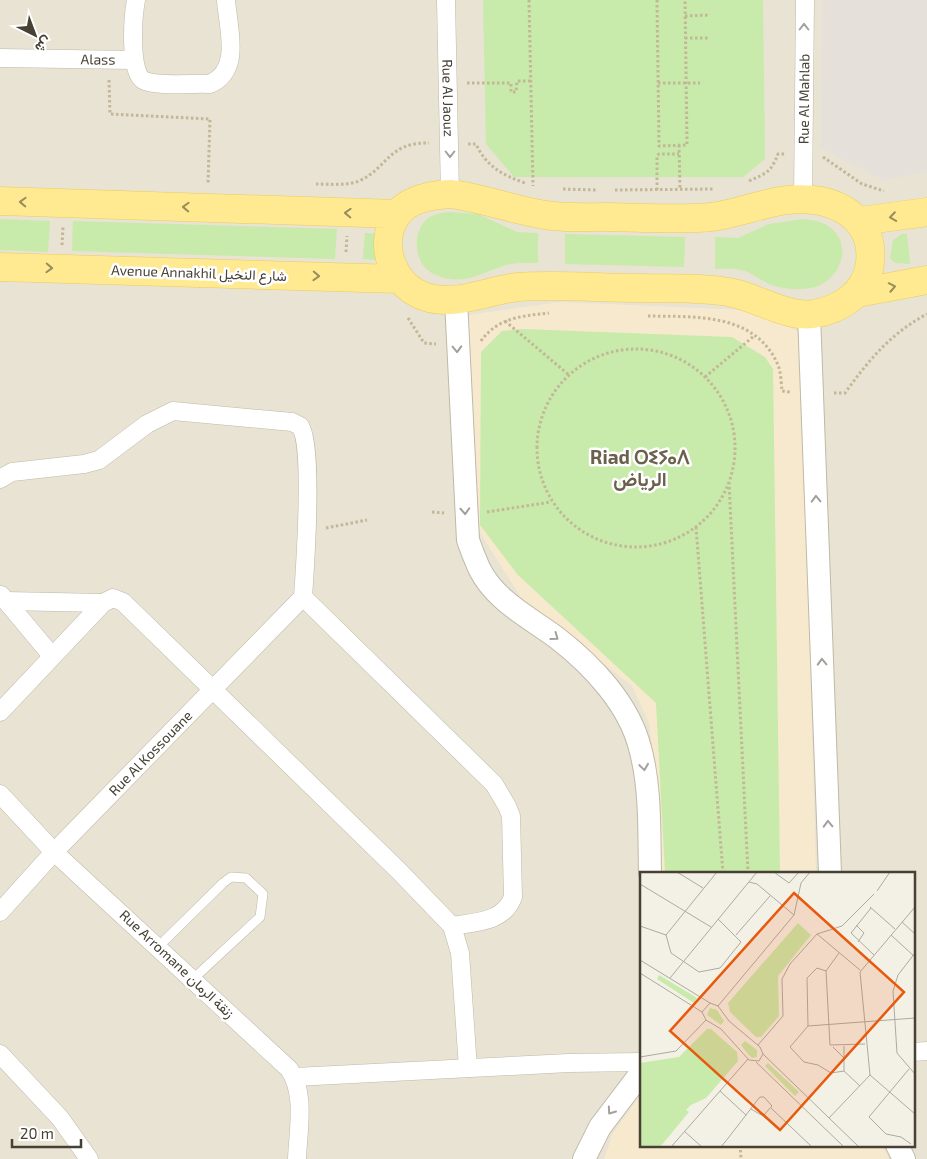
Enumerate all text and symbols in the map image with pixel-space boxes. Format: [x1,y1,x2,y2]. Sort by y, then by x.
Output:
north arrow [10,10,60,60]
one-way arrow [799,23,809,31]
text: ش [31,32,56,57]
street label: Alass [80,50,116,68]
street label: Rue Al Mahlab [795,54,812,144]
street label: Rue Al Jaouz [439,59,458,137]
one-way arrow [445,150,455,158]
one-way arrow [19,197,26,207]
one-way arrow [181,202,189,213]
one-way arrow [344,207,352,218]
one-way arrow [889,211,898,221]
street label: Avenue Annakhil شارع النخيل [111,261,287,287]
one-way arrow [45,263,53,274]
one-way arrow [312,271,320,282]
one-way arrow [888,282,896,292]
one-way arrow [452,345,463,353]
district label: Riad ⵔⵉⵢⴰⴷ الرياض [590,445,690,492]
one-way arrow [811,495,822,503]
one-way arrow [460,507,471,515]
one-way arrow [549,631,558,639]
one-way arrow [817,657,828,665]
street label: Rue Al Kossouane [105,707,196,799]
one-way arrow [638,763,648,771]
one-way arrow [823,820,834,828]
inset map [640,872,914,1146]
street label: Rue Arromane زنقة الرمان [116,906,238,1022]
one-way arrow [608,1105,617,1115]
scale bar [12,1116,81,1148]
text: 20 m [20,1124,54,1142]

